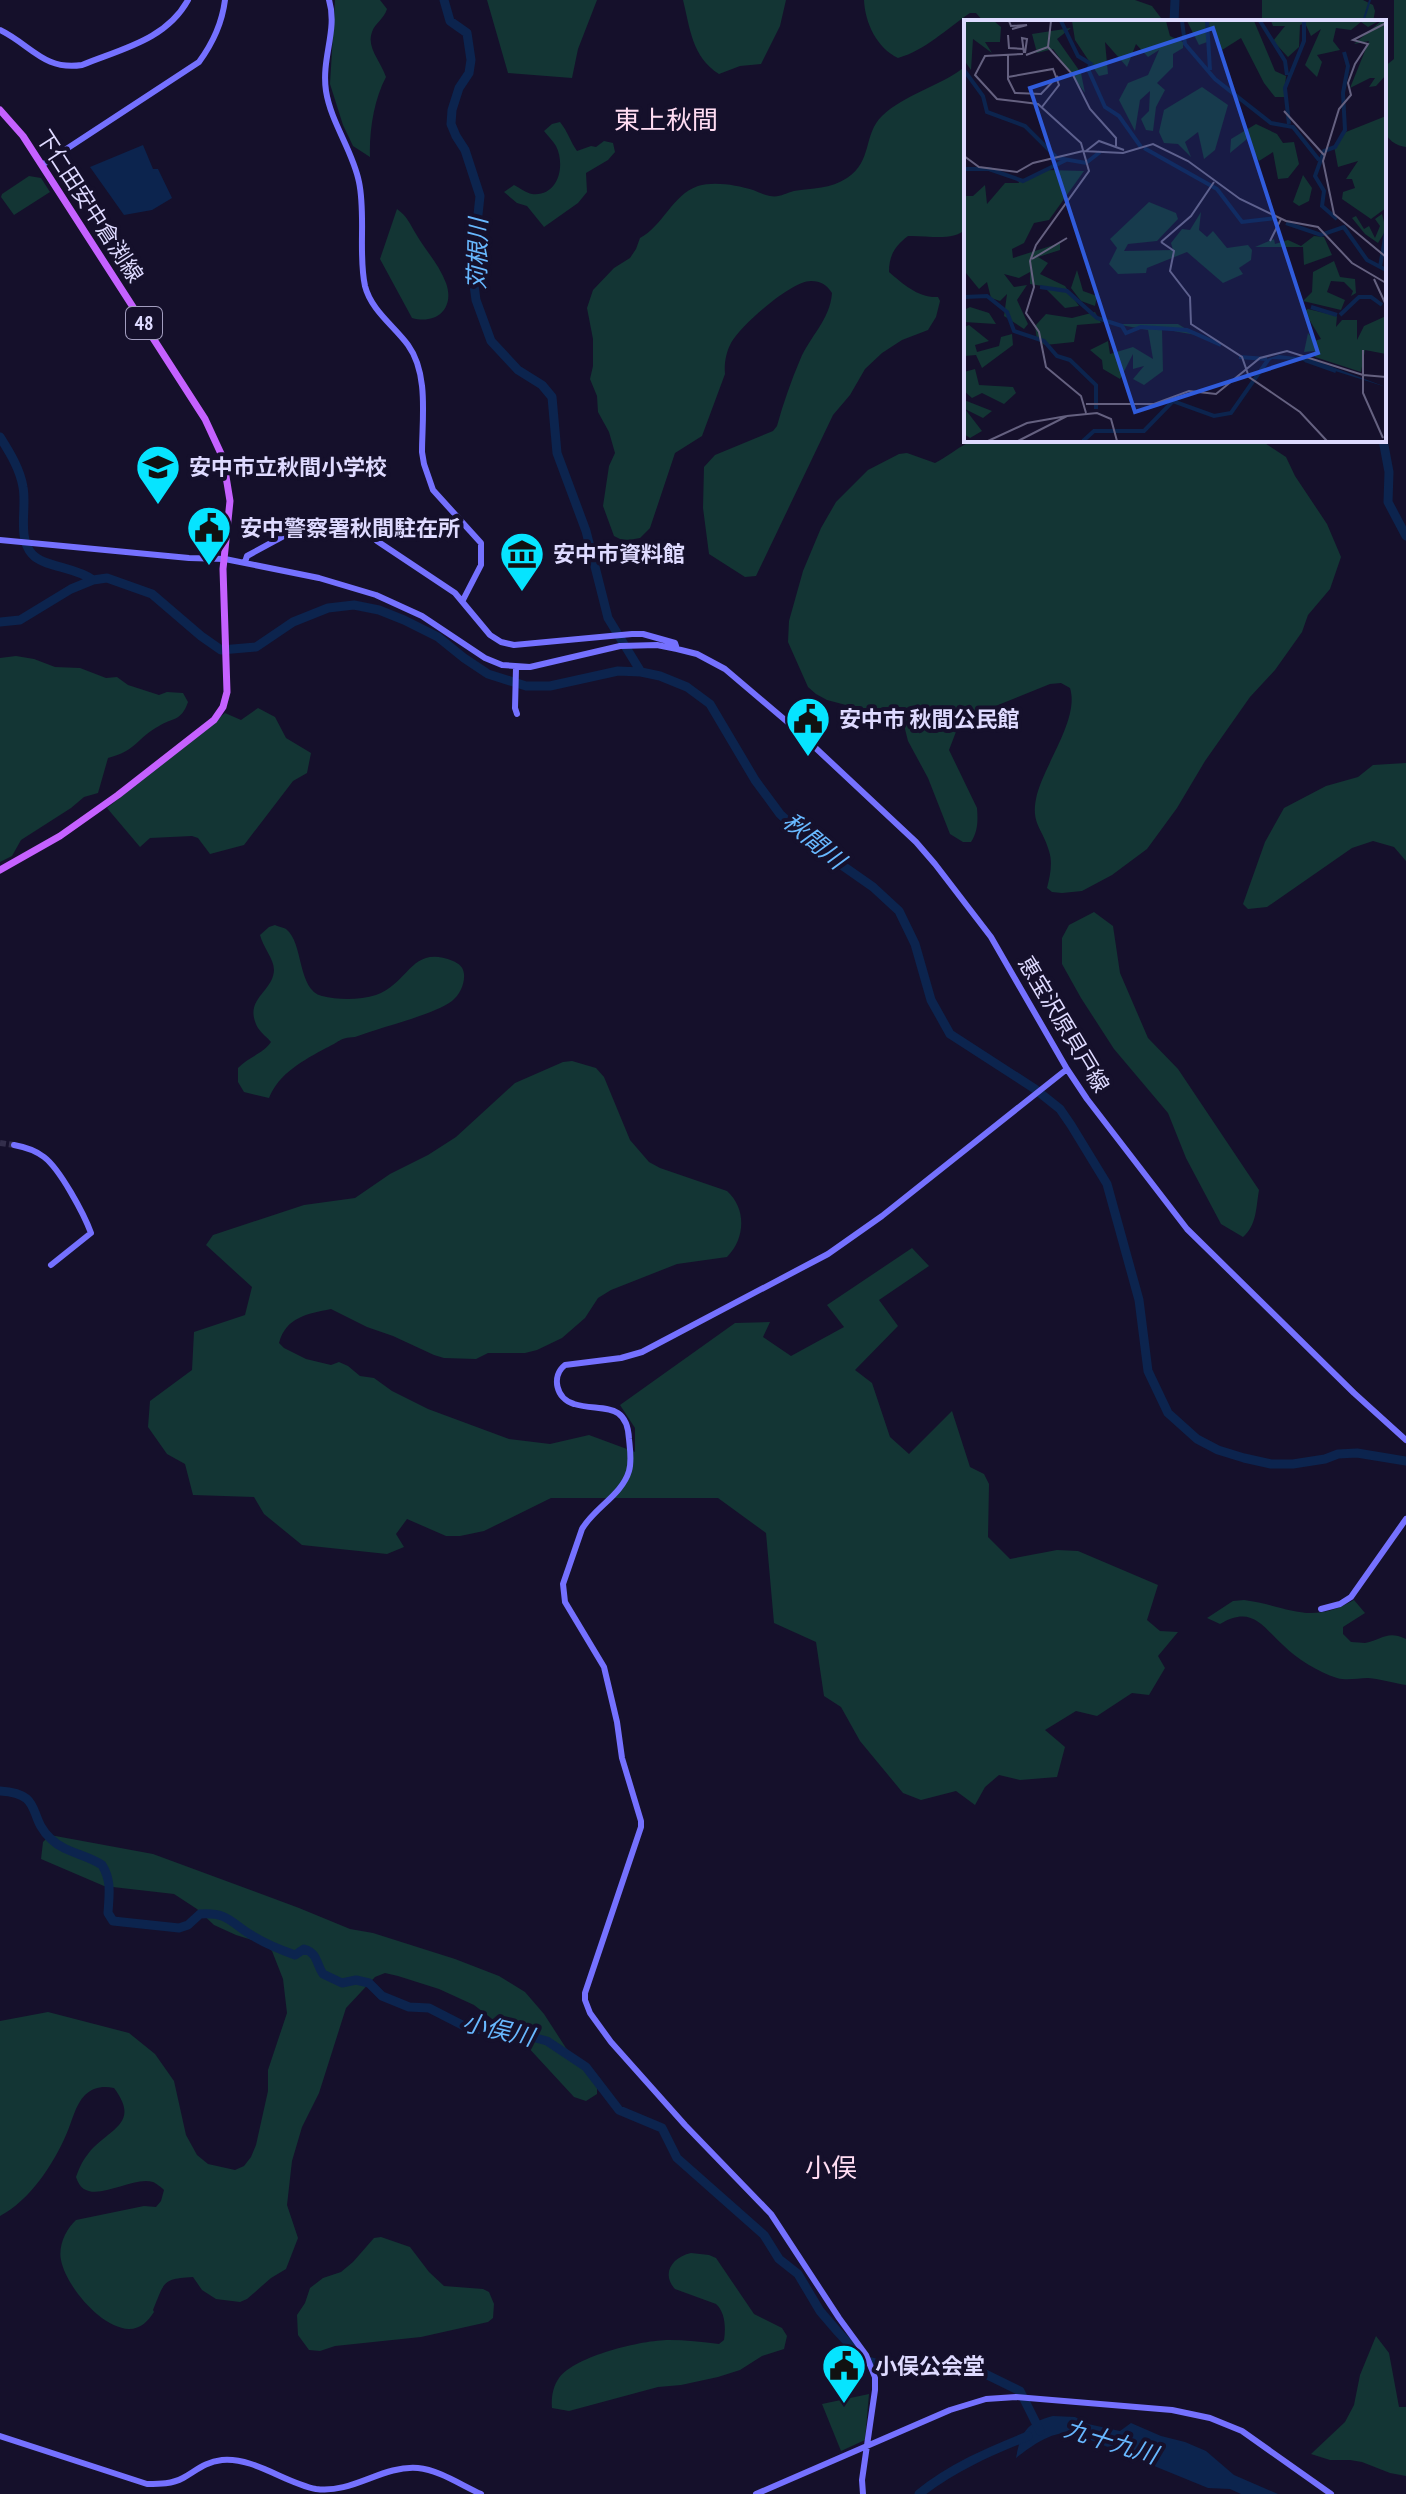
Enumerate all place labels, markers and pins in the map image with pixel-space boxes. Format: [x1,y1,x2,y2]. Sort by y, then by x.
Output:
school or university icon: 安中市立秋間小学校 [134,443,182,506]
place label: 安中市立秋間小学校 [189,453,387,481]
public building icon: 安中警察署秋間駐在所 [185,504,233,567]
place label: 安中警察署秋間駐在所 [240,514,460,542]
museum icon: 安中市資料館 [498,530,546,593]
place label: 安中市資料館 [553,540,685,568]
public building icon: 安中市 秋間公民館 [784,695,832,758]
place label: 安中市 秋間公民館 [839,705,1020,733]
public building icon: 小俣公会堂 [820,2342,868,2405]
place label: 小俣公会堂 [875,2352,985,2380]

